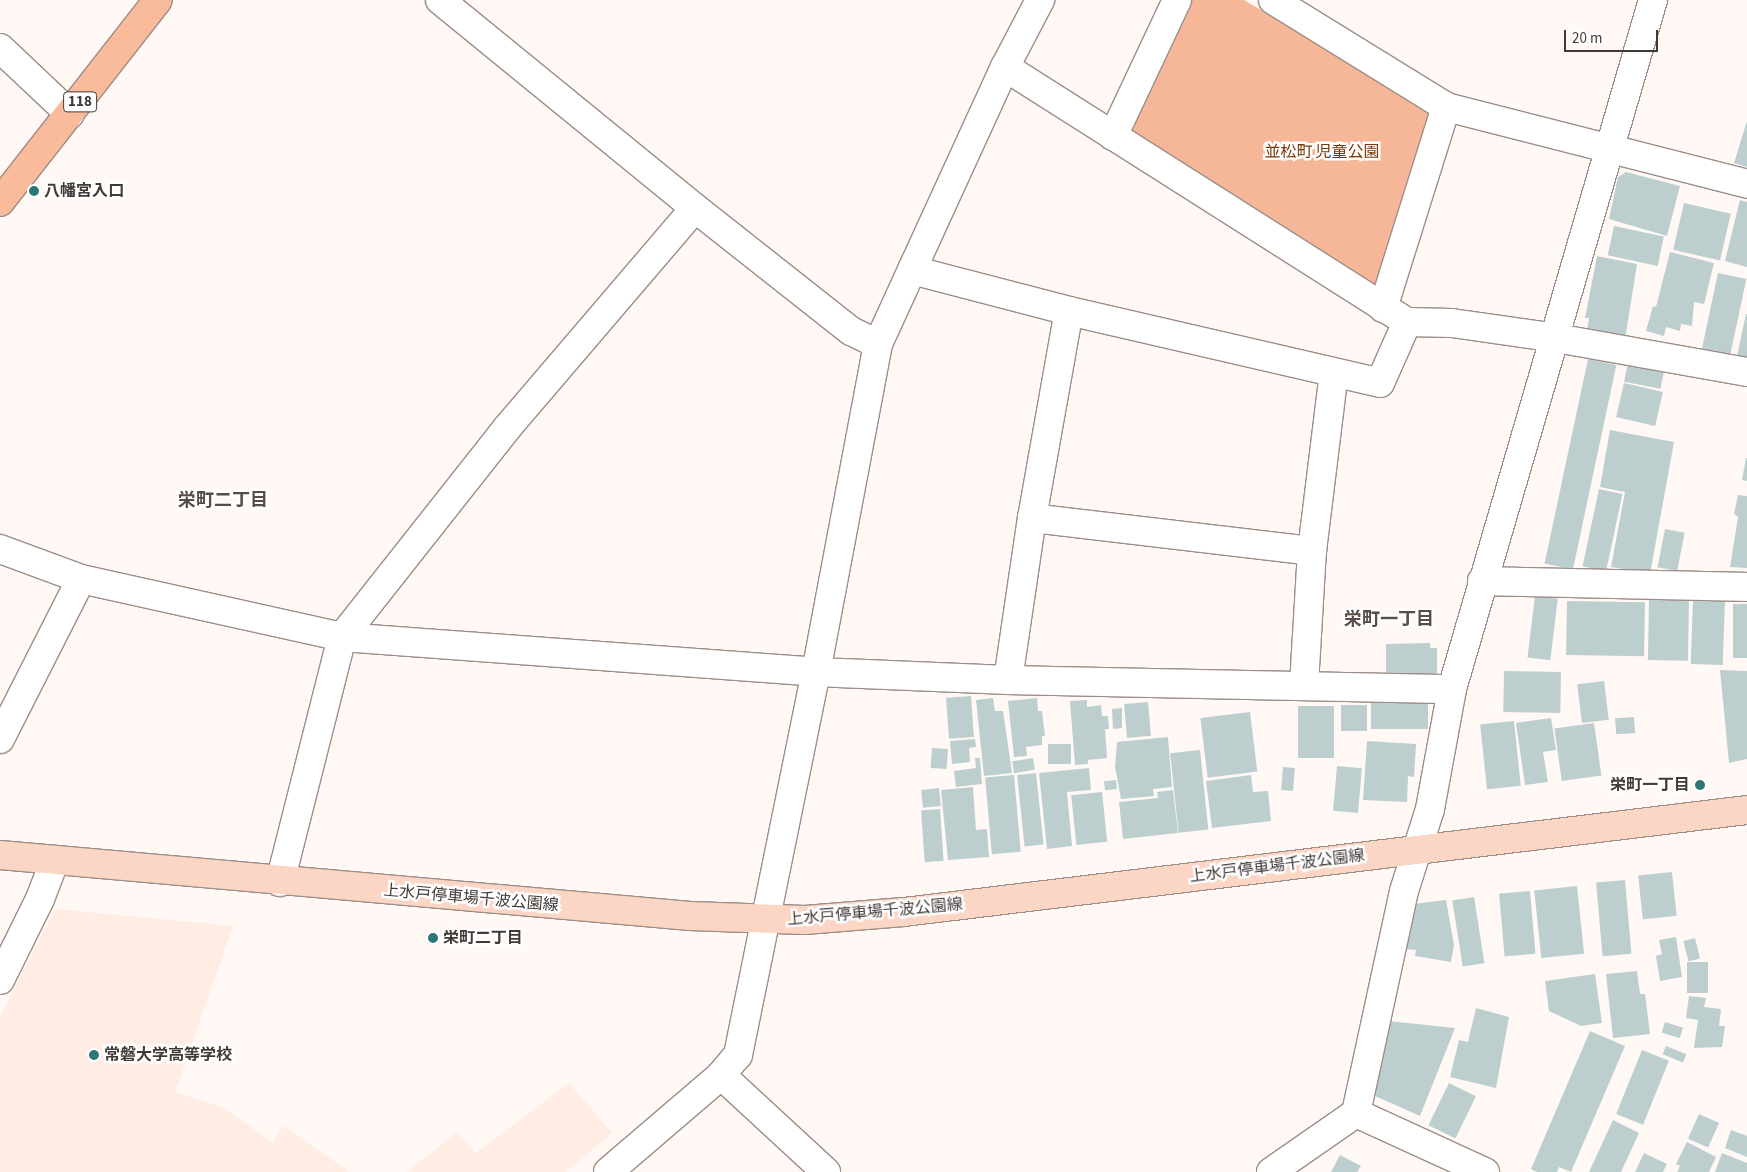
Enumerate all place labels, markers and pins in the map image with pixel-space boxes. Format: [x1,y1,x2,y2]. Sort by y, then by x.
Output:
place label: 八幡宮入口 [44,181,124,201]
marker: 八幡宮入口 [28,185,40,197]
place label: 栄町一丁目 [1610,775,1690,795]
marker: 栄町一丁目 [1694,779,1706,791]
place label: 栄町二丁目 [443,928,523,948]
marker: 栄町二丁目 [427,932,439,944]
place label: 常磐大学高等学校 [104,1045,232,1065]
marker: 常磐大学高等学校 [88,1049,100,1061]

